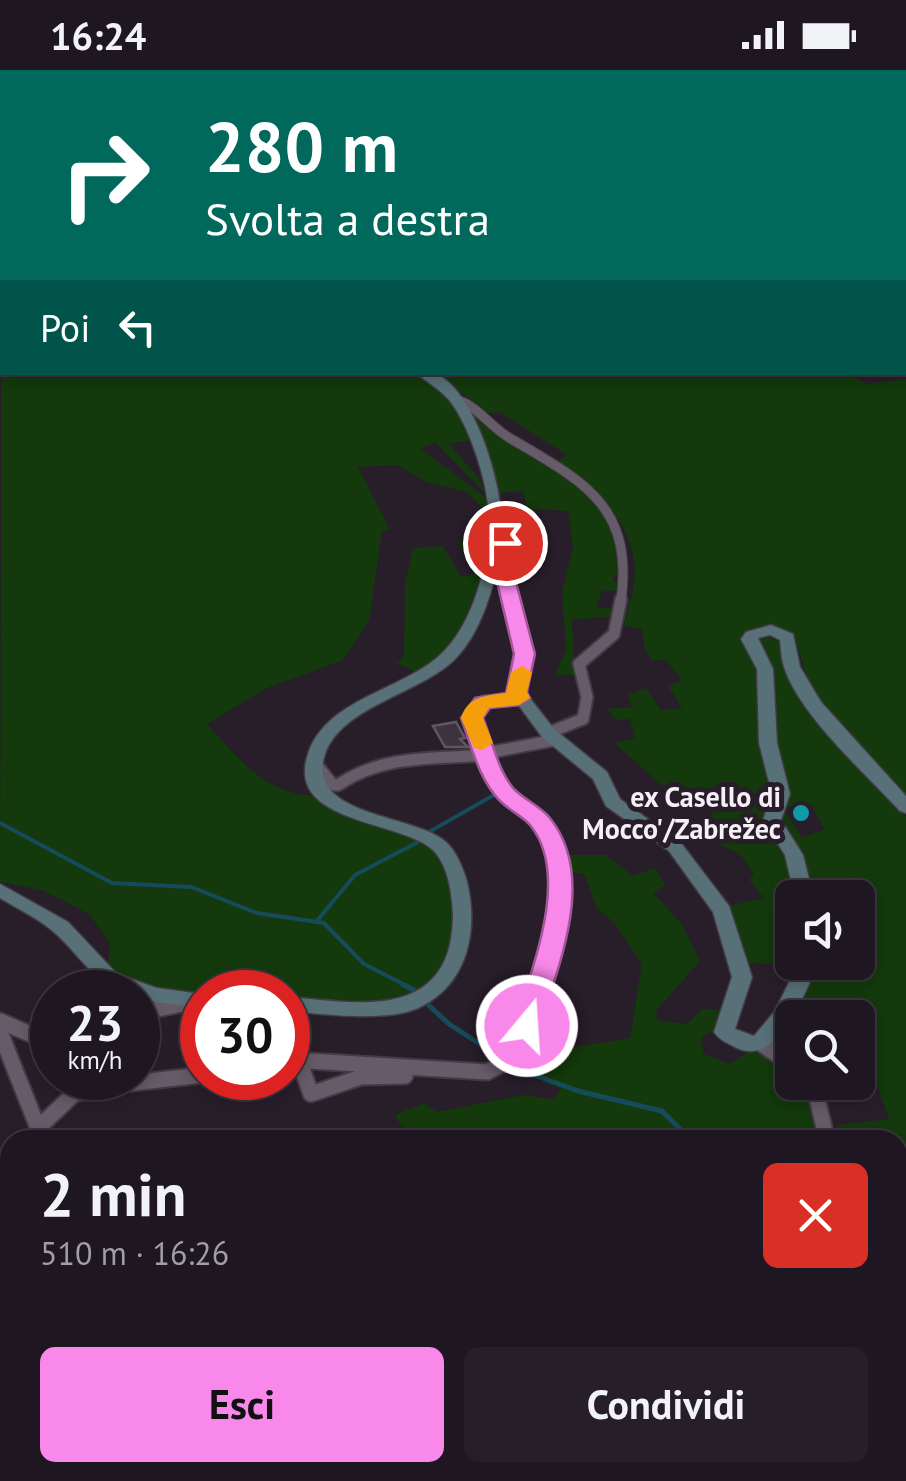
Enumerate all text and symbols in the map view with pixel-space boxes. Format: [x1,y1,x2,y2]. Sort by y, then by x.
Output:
text: 16:24 [50,11,146,60]
text: 280 m [205,101,398,191]
icon: right [40,110,170,240]
text: Svolta a destra [205,189,490,247]
icon: left [110,300,165,355]
text: Poi [40,303,90,352]
pin [463,501,548,586]
icon: arrive [478,516,533,571]
place label: ex Casello di Mocco'/Zabrežec [582,778,781,847]
marker: ex Casello di Mocco'/Zabrežec [790,802,812,824]
map controls [775,880,875,1100]
button: sound [775,880,875,980]
speed limit sign: 30 [180,970,310,1100]
position arrow [475,974,579,1078]
text: 23 [67,990,123,1055]
button: search [775,1000,875,1100]
text: km/h [68,1044,122,1076]
text: 2 min [40,1155,186,1233]
button: close [763,1163,868,1268]
text: 510 m · 16:26 [40,1232,229,1274]
button: Esci [40,1347,444,1462]
button: Condividi [464,1347,868,1462]

